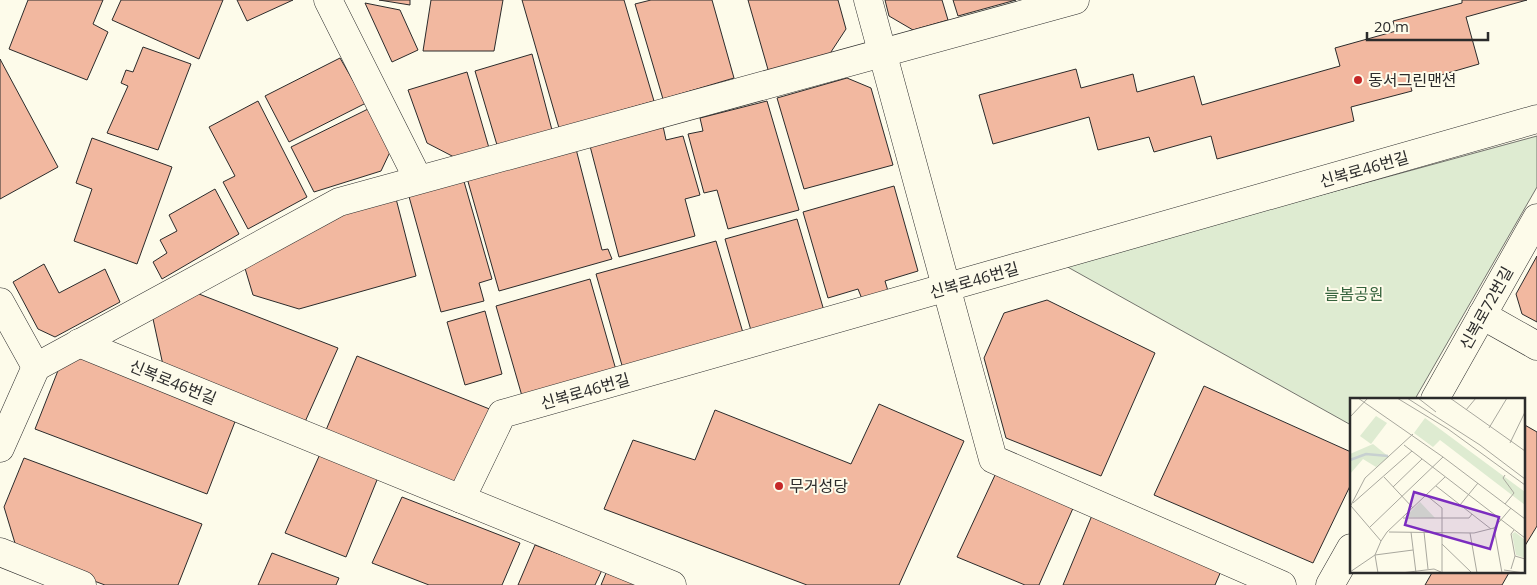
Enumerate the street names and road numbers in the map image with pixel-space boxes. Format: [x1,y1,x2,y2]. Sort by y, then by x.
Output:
street label: 신복로46번길 [1317,146,1411,192]
street label: 신복로46번길 [927,257,1021,303]
street label: 신복로72번길 [1454,262,1518,354]
street label: 신복로46번길 [126,355,220,409]
street label: 신복로46번길 [538,368,632,414]

